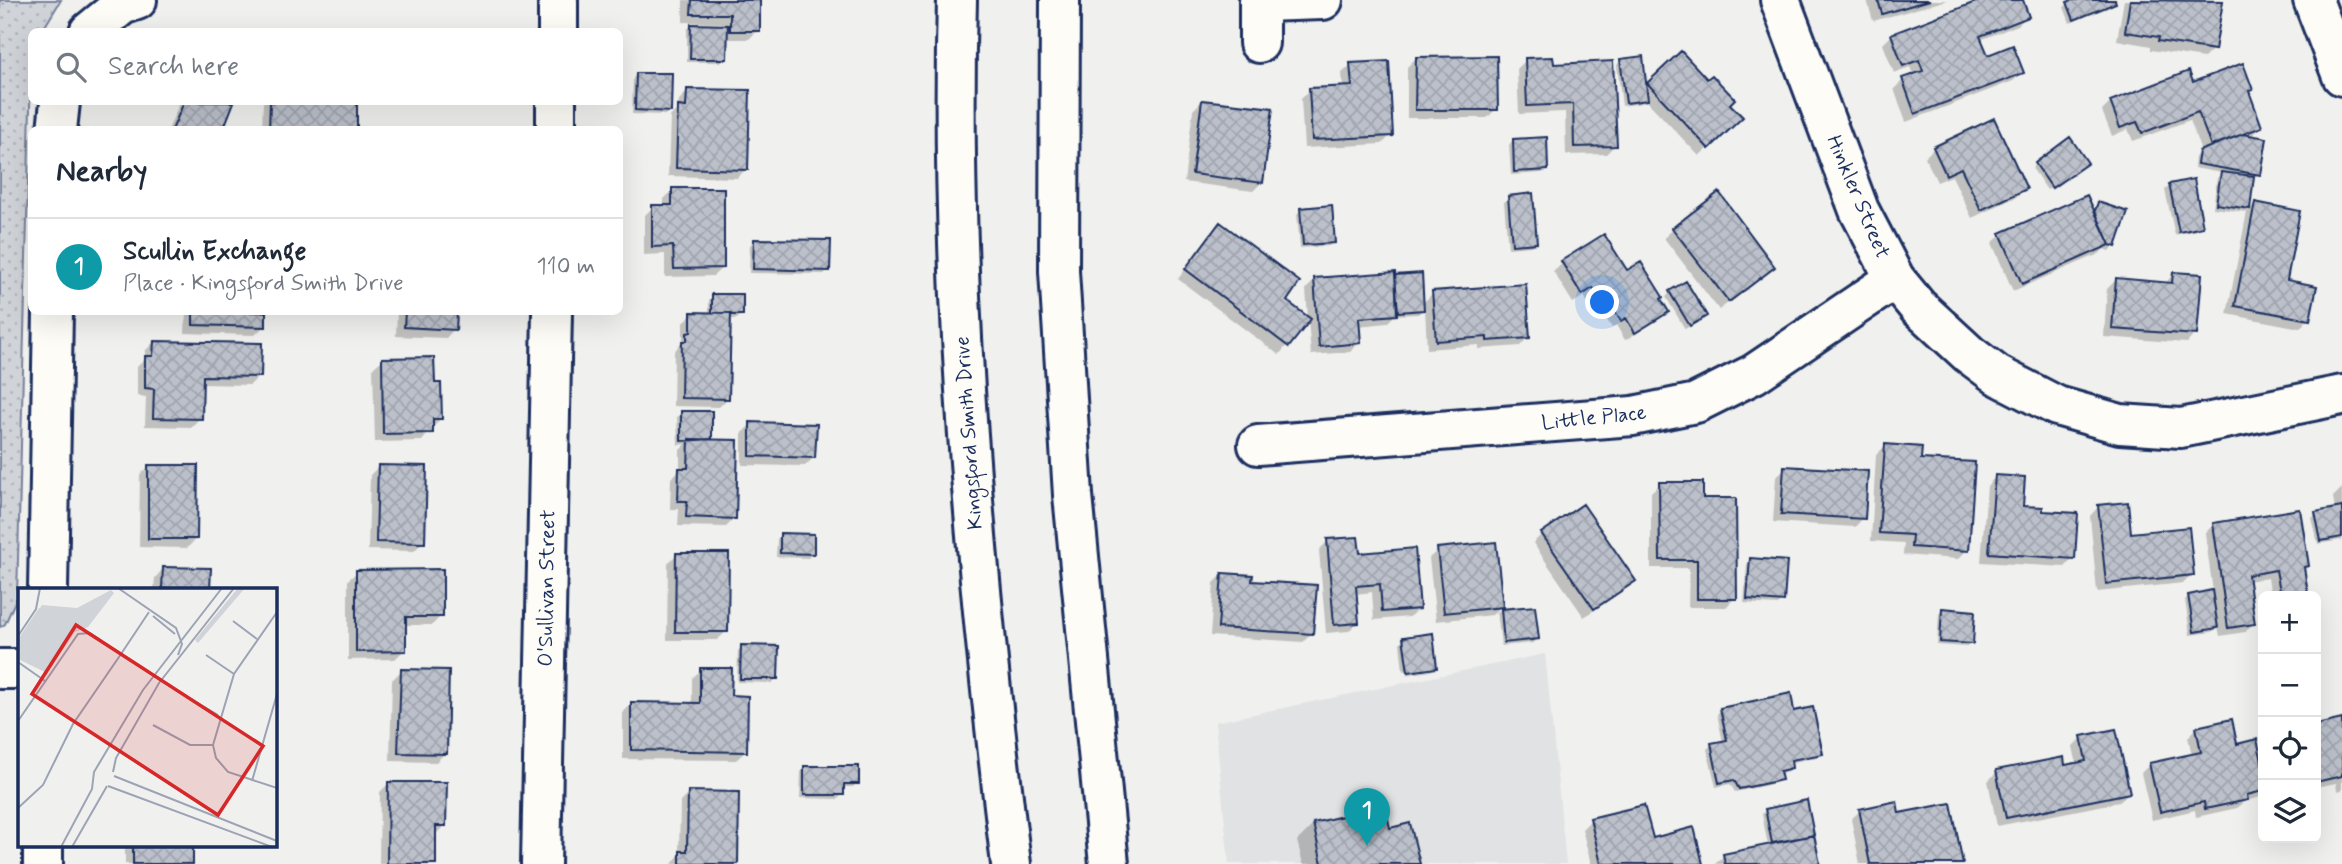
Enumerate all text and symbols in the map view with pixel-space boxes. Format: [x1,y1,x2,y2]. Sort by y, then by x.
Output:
search box [28,28,623,105]
icon: search [52,48,90,86]
text: Search here [108,50,239,84]
street label: Hinkler Street [1819,131,1897,263]
text: Nearby [56,152,147,191]
text: Scullin Exchange [123,235,306,269]
text: 1 [74,252,84,282]
text: 110 m [536,252,595,282]
text: Place · Kingsford Smith Drive [123,269,404,299]
your location [1585,285,1619,319]
street label: Kingsford Smith Drive [948,335,992,531]
street label: Little Place [1540,399,1648,437]
street label: O'Sullivan Street [532,509,562,667]
inset map [18,588,276,846]
map controls [2258,591,2321,843]
button: + [2258,591,2321,654]
button: − [2258,654,2321,717]
button: locate [2258,717,2321,780]
button: layers [2258,780,2321,843]
pin: 1 [1344,788,1390,846]

